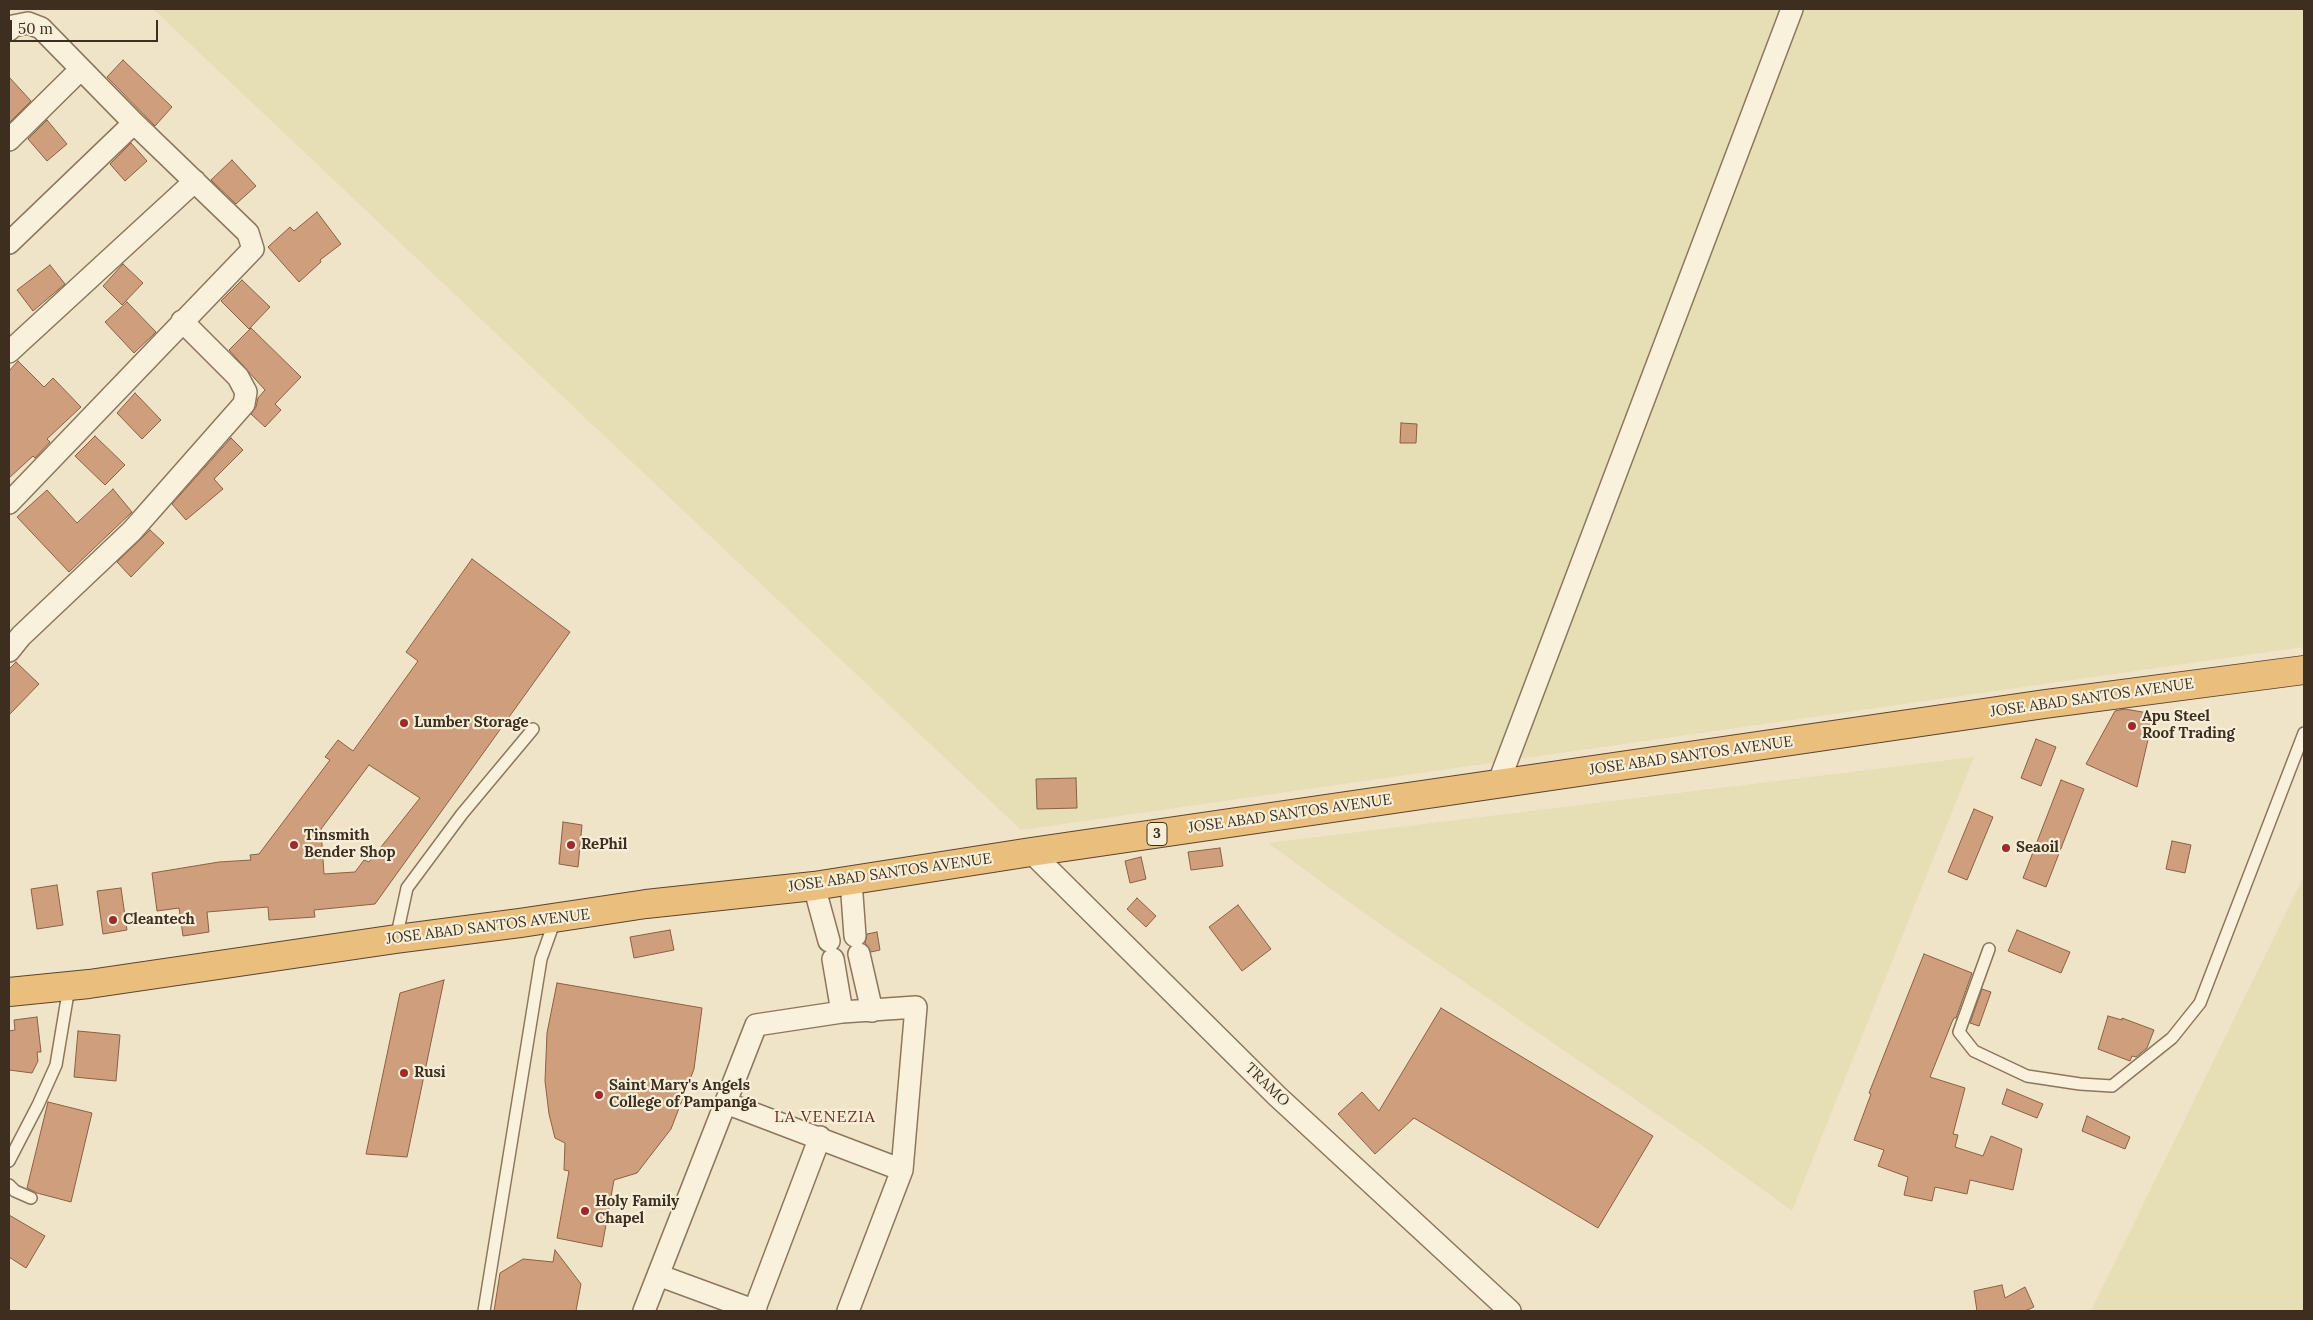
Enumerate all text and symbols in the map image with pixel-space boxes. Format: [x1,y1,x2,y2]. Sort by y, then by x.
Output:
scale bar [12,10,160,42]
text: 50 m [18,19,53,38]
street label: JOSE ABAD SANTOS AVENUE [1989,675,2195,721]
place label: Apu Steel Roof Trading [2142,708,2235,743]
place label: Lumber Storage [414,714,529,732]
marker: Lumber Storage [398,717,410,729]
marker: Apu Steel Roof Trading [2126,720,2138,732]
street label: JOSE ABAD SANTOS AVENUE [1588,733,1794,779]
street label: JOSE ABAD SANTOS AVENUE [1187,791,1393,837]
road number: 3 [1147,822,1167,846]
place label: Tinsmith Bender Shop [304,827,395,862]
place label: RePhil [581,836,627,854]
marker: Tinsmith Bender Shop [288,839,300,851]
marker: RePhil [565,839,577,851]
place label: Seaoil [2016,839,2059,857]
marker: Seaoil [2000,842,2012,854]
street label: JOSE ABAD SANTOS AVENUE [787,850,993,896]
street label: JOSE ABAD SANTOS AVENUE [385,906,591,948]
place label: Cleantech [123,911,195,929]
marker: Cleantech [107,914,119,926]
street label: TRAMO [1241,1060,1293,1110]
place label: Rusi [414,1064,446,1082]
marker: Rusi [398,1067,410,1079]
place label: Saint Mary's Angels College of Pampanga [609,1077,757,1112]
marker: Saint Mary's Angels College of Pampanga [593,1089,605,1101]
district label: LA VENEZIA [773,1107,877,1127]
place label: Holy Family Chapel [595,1193,679,1228]
marker: Holy Family Chapel [579,1205,591,1217]

